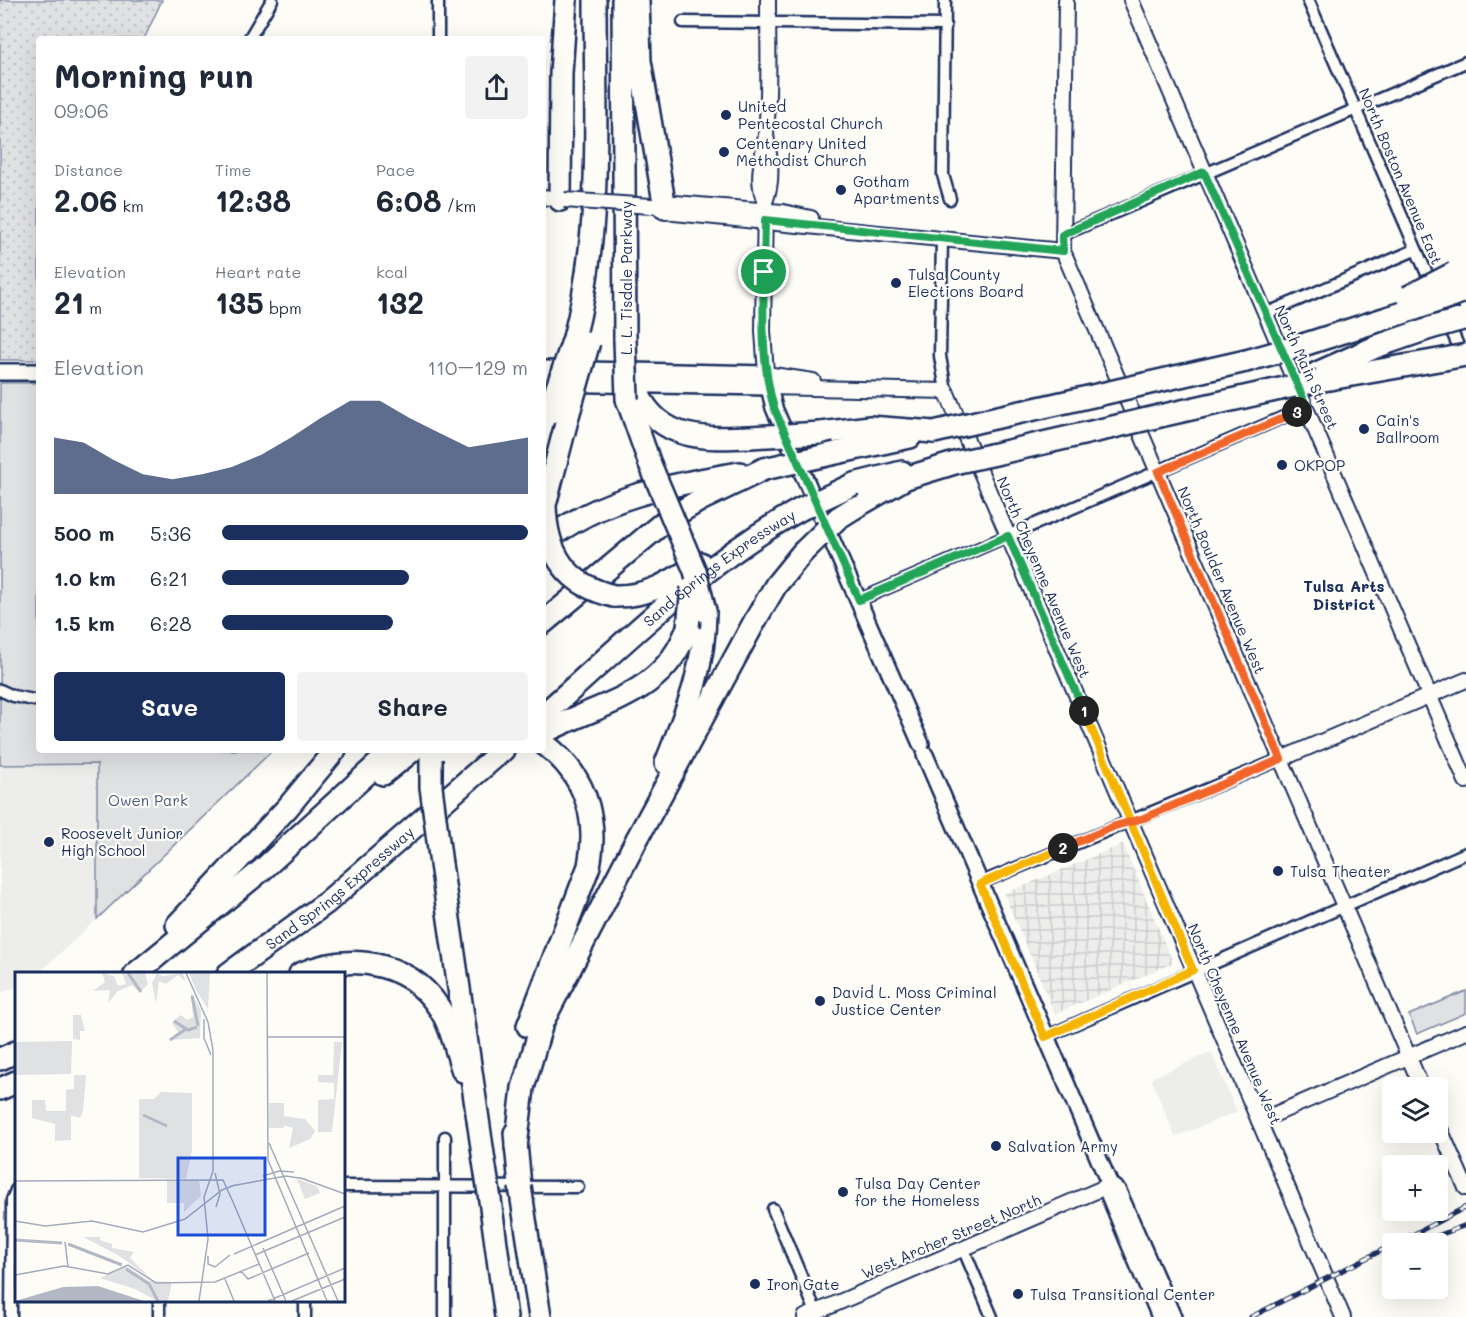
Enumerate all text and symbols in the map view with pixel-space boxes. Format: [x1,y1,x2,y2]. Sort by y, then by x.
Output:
text: Morning run [54,53,254,96]
button: share [465,56,528,119]
street label: North Boston Avenue East [1355,85,1447,267]
place label: United Pentecostal Church [738,96,882,133]
text: 09:06 [54,97,109,123]
marker: United Pentecostal Church [719,108,733,122]
place label: Centenary United Methodist Church [736,133,866,170]
marker: Centenary United Methodist Church [717,145,731,159]
text: Distance [54,159,123,180]
text: Time [215,159,251,180]
text: Pace [376,159,415,180]
place label: Gotham Apartments [853,171,940,208]
text: 2.06 [54,180,117,220]
text: 12:38 [215,180,291,220]
text: 6:08 [376,180,442,220]
marker: Gotham Apartments [834,183,848,197]
text: km [117,195,144,216]
text: /km [442,195,476,216]
street label: L. L. Tisdale Parkway [616,201,636,355]
pin [738,246,789,297]
icon: arrive [747,255,780,288]
text: Elevation [54,261,126,282]
text: Heart rate [215,261,301,282]
text: kcal [376,261,408,282]
place label: Tulsa County Elections Board [908,264,1024,301]
marker: Tulsa County Elections Board [889,276,903,290]
text: 21 [54,282,84,322]
text: 135 [215,282,264,322]
text: 132 [376,282,424,322]
text: m [84,297,102,318]
text: bpm [264,297,302,318]
street label: North Main Street [1271,302,1343,432]
text: Elevation [54,354,144,380]
text: 110–129 m [427,354,528,380]
pin: 3 [1282,397,1312,427]
text: 3 [1292,401,1302,422]
place label: Cain's Ballroom [1376,410,1439,447]
marker: Cain's Ballroom [1357,422,1371,436]
place label: OKPOP [1294,455,1345,475]
marker: OKPOP [1275,458,1289,472]
street label: North Cheyenne Avenue West [992,473,1096,681]
street label: North Boulder Avenue West [1173,483,1271,677]
street label: Sand Springs Expressway [639,504,799,631]
text: 500 m [54,520,114,546]
text: 5:36 [150,520,192,546]
text: 1.0 km [54,565,116,591]
text: 6:21 [150,565,188,591]
district label: Tulsa Arts District [1303,575,1385,614]
text: 1.5 km [54,610,115,636]
text: 6:28 [150,610,192,636]
button: Save [54,672,285,741]
button: Share [297,672,528,741]
pin: 1 [1069,696,1099,726]
text: 1 [1080,700,1088,721]
park label: Owen Park [108,790,188,810]
street label: Sand Springs Expressway [261,822,418,954]
place label: Roosevelt Junior High School [61,823,183,860]
pin: 2 [1048,833,1078,863]
marker: Roosevelt Junior High School [42,835,56,849]
text: 2 [1059,837,1067,858]
place label: Tulsa Theater [1290,861,1391,881]
marker: Tulsa Theater [1271,864,1285,878]
street label: North Cheyenne Avenue West [1183,920,1287,1128]
inset map [15,972,345,1302]
place label: David L. Moss Criminal Justice Center [832,982,997,1019]
marker: David L. Moss Criminal Justice Center [813,994,827,1008]
map controls [1382,1077,1448,1299]
button: layers [1382,1077,1448,1143]
place label: Salvation Army [1008,1136,1118,1156]
marker: Salvation Army [989,1139,1003,1153]
button: + [1382,1155,1448,1221]
place label: Tulsa Day Center for the Homeless [855,1173,981,1210]
marker: Tulsa Day Center for the Homeless [836,1185,850,1199]
street label: West Archer Street North [858,1189,1044,1283]
button: − [1382,1233,1448,1299]
place label: Iron Gate [767,1274,839,1294]
marker: Iron Gate [748,1277,762,1291]
place label: Tulsa Transitional Center [1030,1284,1215,1304]
marker: Tulsa Transitional Center [1011,1287,1025,1301]

